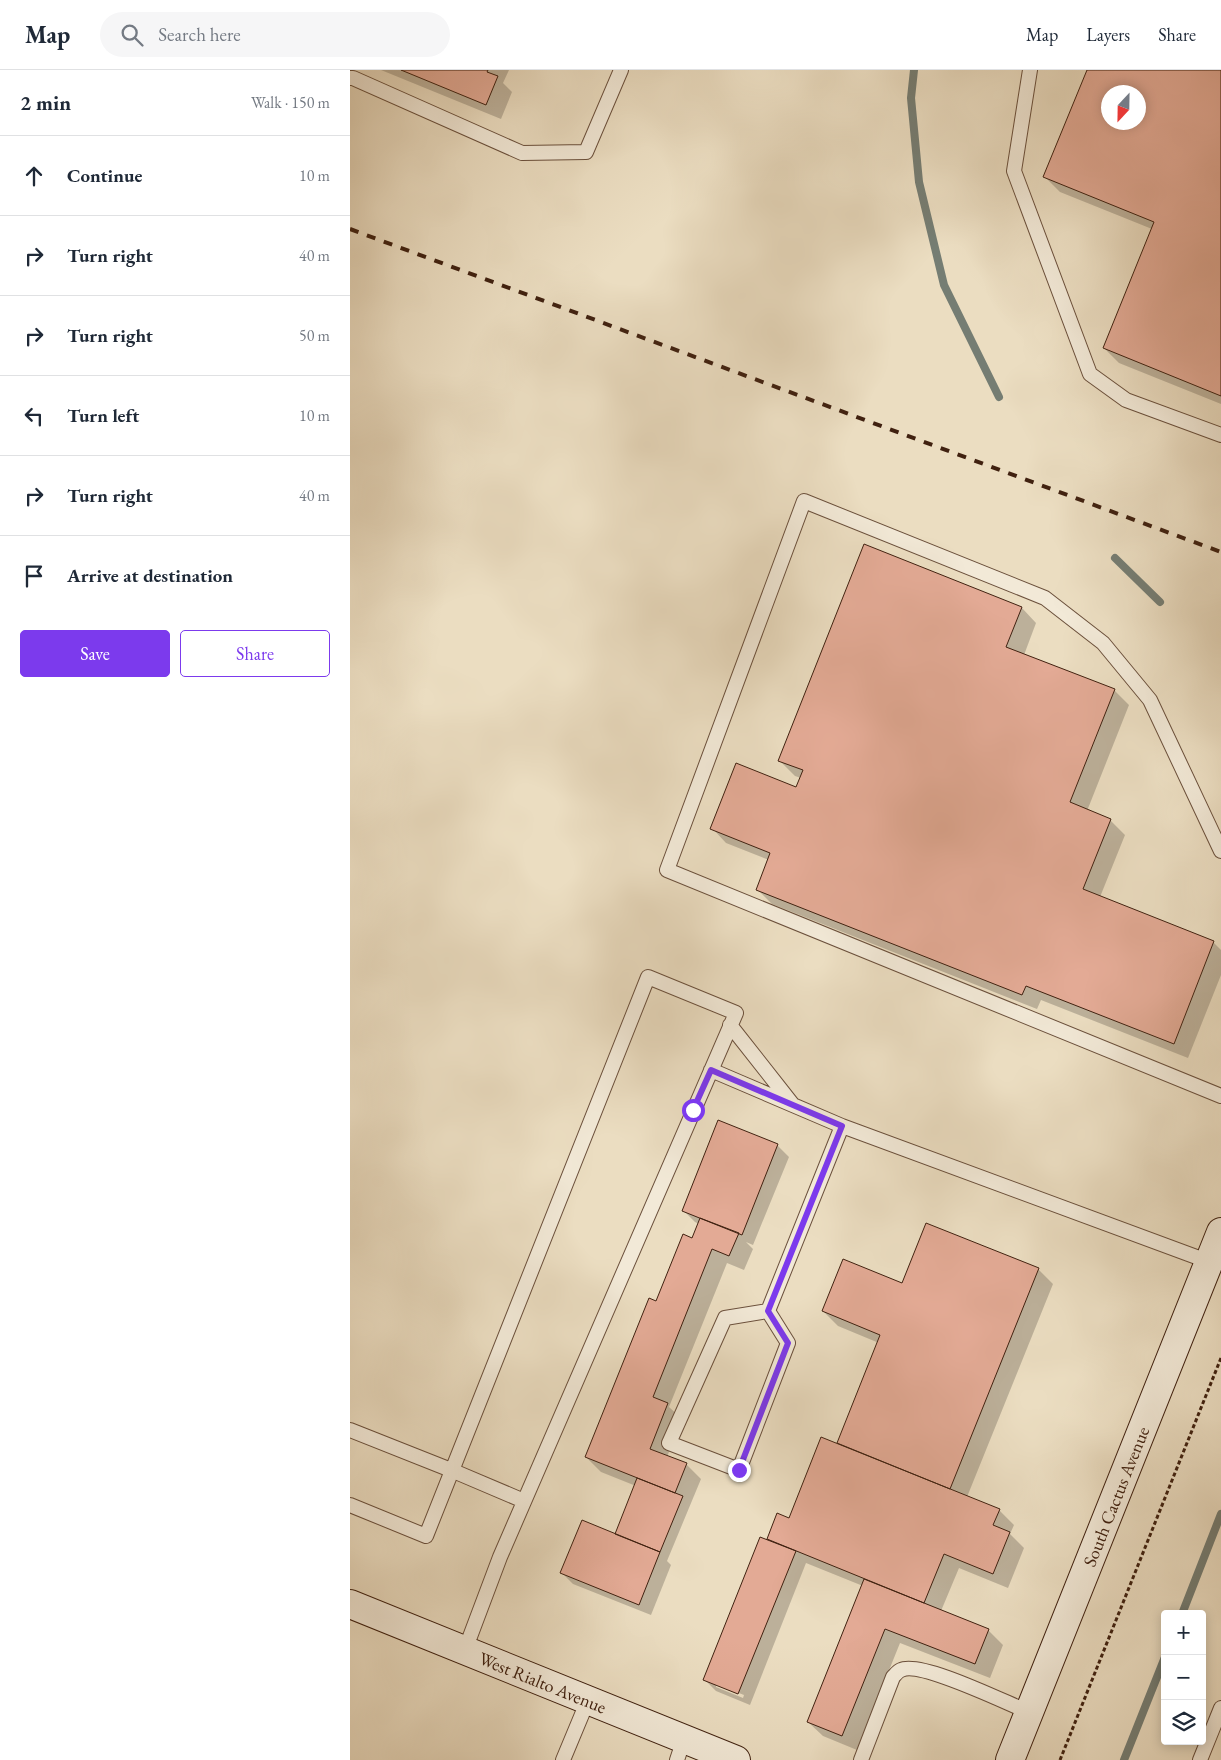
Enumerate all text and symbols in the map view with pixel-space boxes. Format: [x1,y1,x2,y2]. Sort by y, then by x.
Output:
search box [100,12,450,57]
text: Map [25,19,70,50]
icon: search [118,21,146,49]
text: Search here [158,22,241,47]
text: Map [1026,23,1058,46]
text: Layers [1086,23,1130,46]
text: Share [1158,23,1196,46]
north arrow [1101,85,1146,130]
text: 2 min [20,89,71,116]
text: Walk · 150 m [251,92,330,113]
icon: ahead [20,162,48,190]
text: Continue [67,163,142,188]
text: 10 m [299,165,330,186]
icon: right [20,242,48,270]
text: Turn right [67,243,153,268]
text: 40 m [299,245,330,266]
icon: right [20,322,48,350]
text: Turn right [67,323,153,348]
text: 50 m [299,325,330,346]
icon: left [20,402,48,430]
text: Turn left [67,403,139,428]
text: 10 m [299,405,330,426]
icon: right [20,482,48,510]
text: Turn right [67,483,153,508]
text: 40 m [299,485,330,506]
icon: arrive [20,562,48,590]
text: Arrive at destination [67,563,233,588]
button: Save [20,630,170,677]
button: Share [180,630,330,677]
route start [682,1099,705,1122]
street label: South Cactus Avenue [1077,1423,1154,1570]
route end [728,1459,751,1482]
map controls [1161,1610,1206,1745]
button: + [1161,1610,1206,1655]
street label: West Rialto Avenue [476,1646,610,1718]
button: − [1161,1655,1206,1700]
button: layers [1161,1700,1206,1745]

